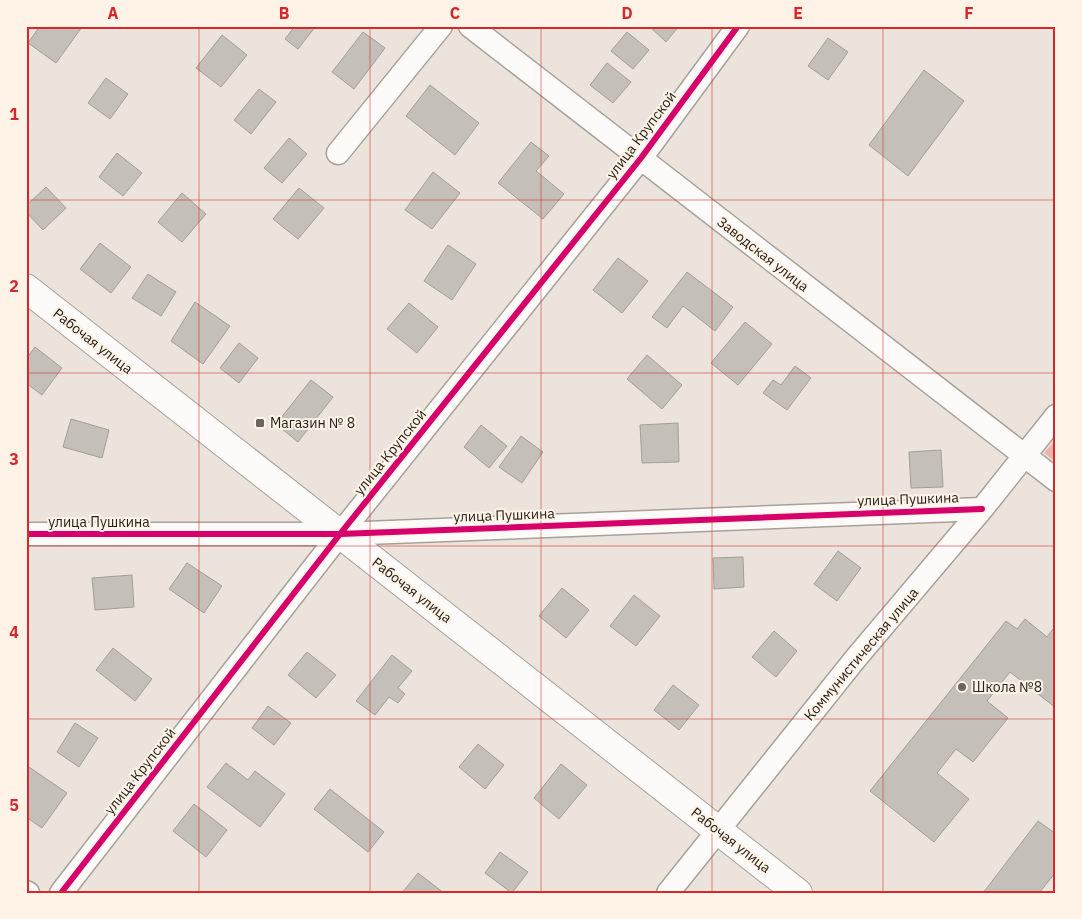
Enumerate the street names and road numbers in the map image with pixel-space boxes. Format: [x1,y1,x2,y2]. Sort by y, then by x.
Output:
street label: улица Крупской [602,88,680,182]
street label: Заводская улица [714,213,813,296]
street label: Рабочая улица [50,304,137,378]
street label: улица Крупской [350,406,430,498]
street label: улица Пушкина [857,488,960,510]
street label: улица Пушкина [453,504,556,526]
street label: улица Пушкина [48,513,150,531]
street label: Рабочая улица [369,553,456,627]
street label: Коммунистическая улица [800,583,922,724]
street label: улица Крупской [101,724,179,818]
street label: Рабочая улица [688,803,775,877]

